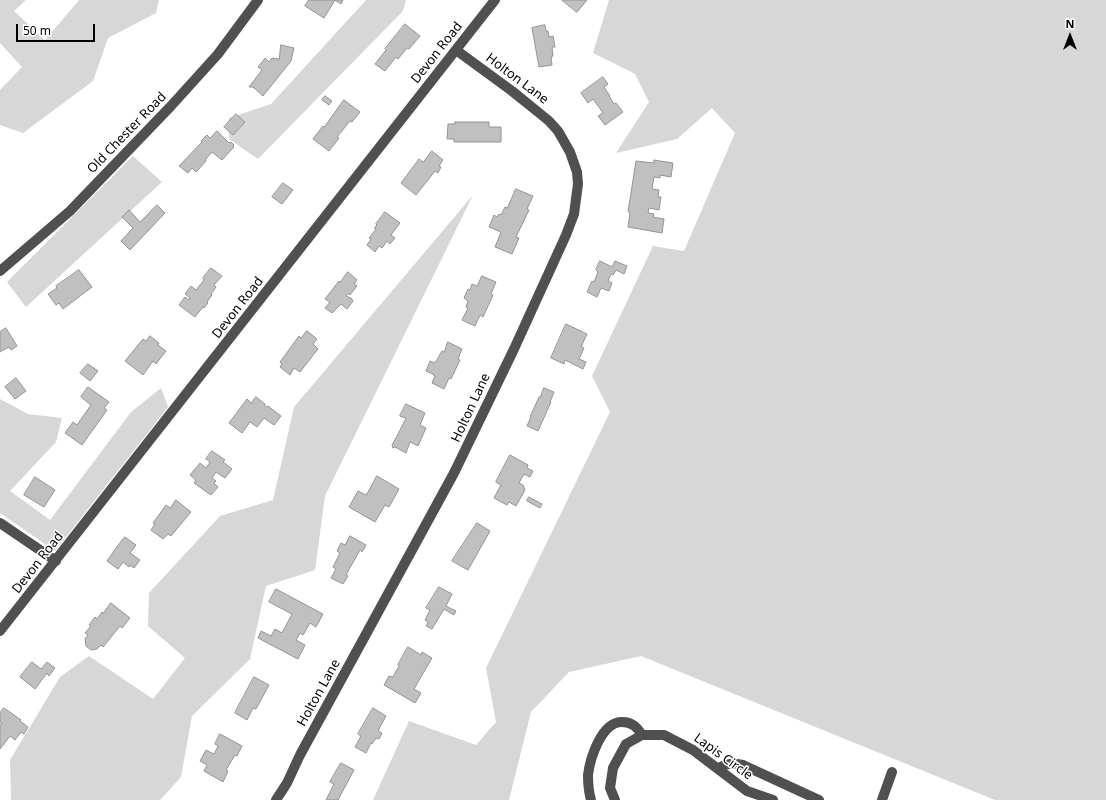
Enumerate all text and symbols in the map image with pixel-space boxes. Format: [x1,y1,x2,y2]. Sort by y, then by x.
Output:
scale bar [18,16,97,42]
north arrow [1050,16,1090,56]
text: N [1066,16,1074,31]
street label: Devon Road [408,19,466,87]
text: 50 m [23,22,51,39]
street label: Holton Lane [483,50,551,108]
street label: Old Chester Road [84,89,170,177]
street label: Devon Road [209,274,267,342]
street label: Holton Lane [448,371,494,445]
street label: Devon Road [9,529,67,597]
street label: Holton Lane [294,657,344,729]
street label: Lapis Circle [691,731,755,783]

